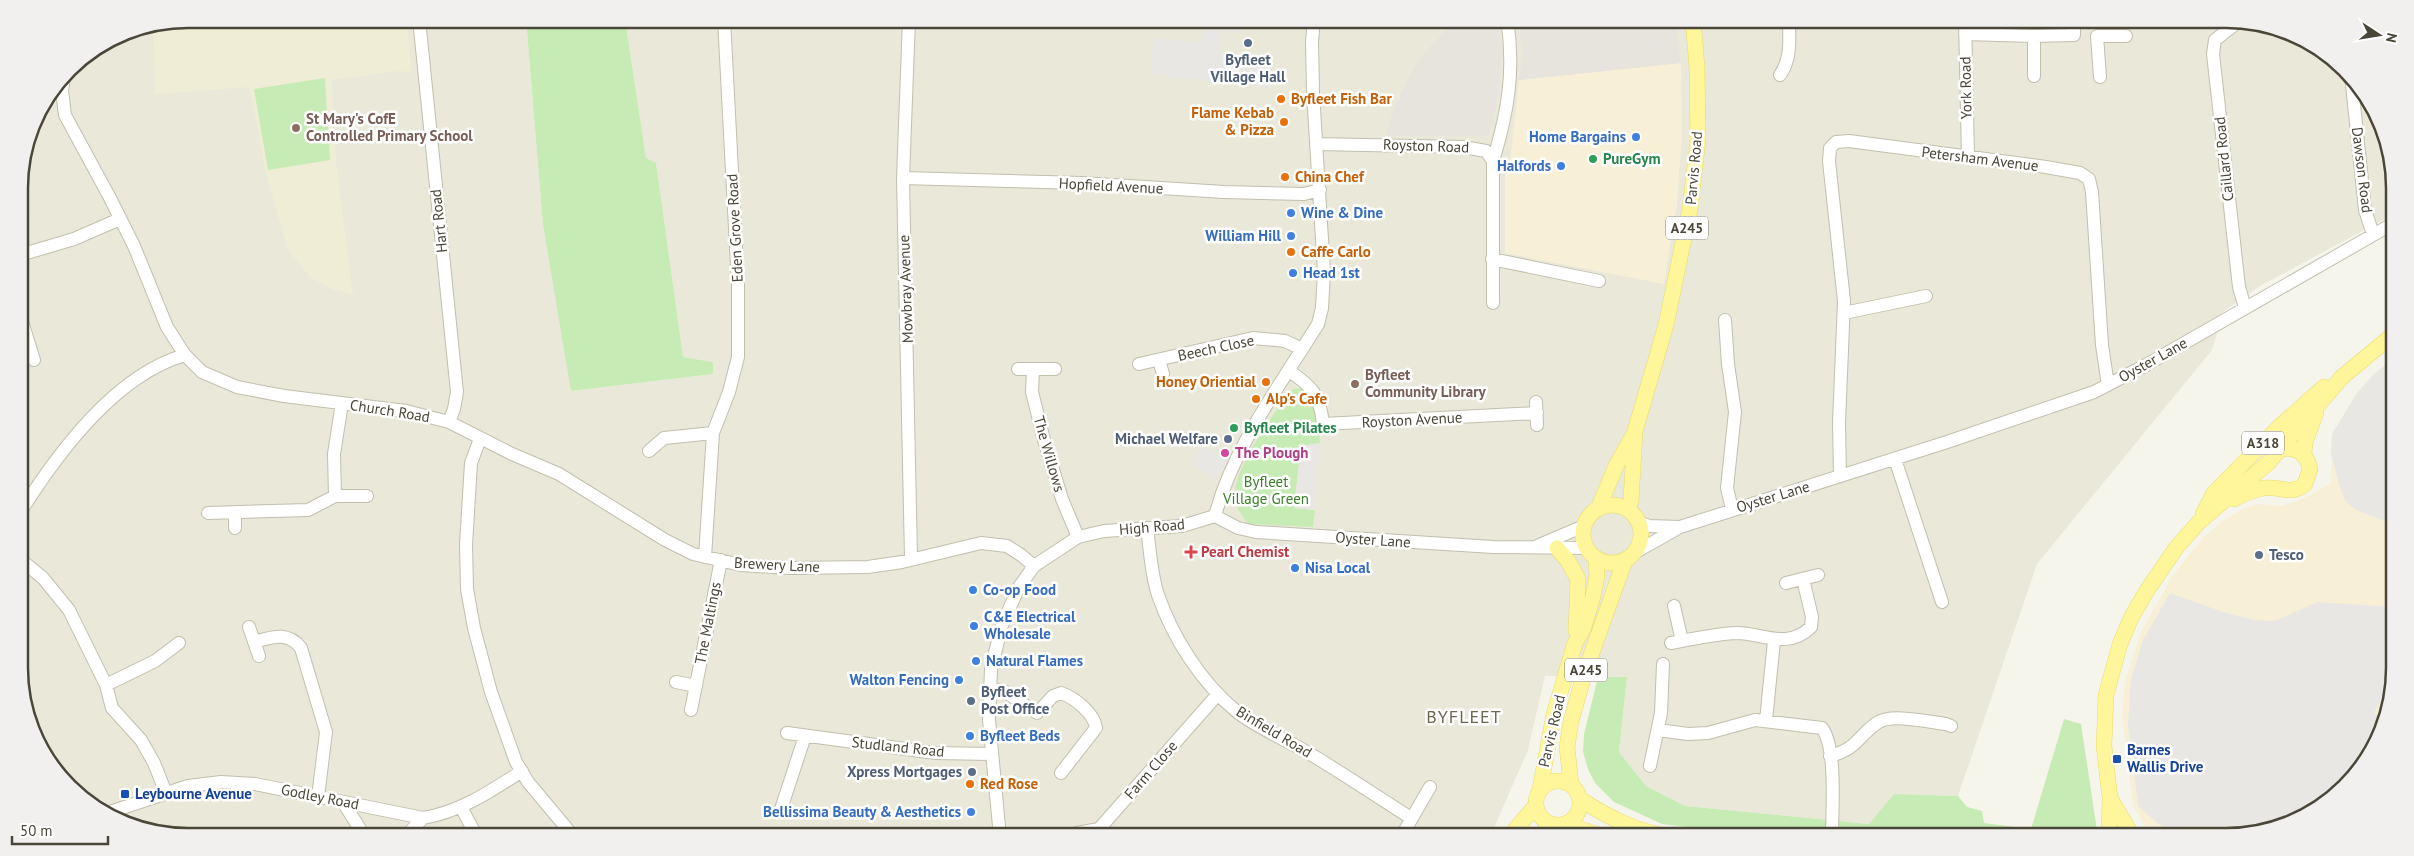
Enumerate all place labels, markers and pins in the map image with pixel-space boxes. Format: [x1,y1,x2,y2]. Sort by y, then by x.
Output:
marker: Byfleet Village Hall [1242,37,1254,49]
place label: Byfleet Village Hall [1210,50,1286,86]
place label: Byfleet Fish Bar [1291,89,1392,108]
marker: Byfleet Fish Bar [1275,93,1287,105]
place label: Flame Kebab & Pizza [1191,103,1274,139]
place label: St Mary's CofE Controlled Primary School [306,109,473,145]
marker: Flame Kebab & Pizza [1278,116,1290,128]
marker: St Mary's CofE Controlled Primary School [290,122,302,134]
place label: Home Bargains [1529,127,1626,146]
marker: Home Bargains [1630,131,1642,143]
place label: PureGym [1603,149,1660,168]
marker: PureGym [1587,153,1599,165]
place label: Halfords [1497,156,1551,175]
marker: Halfords [1555,160,1567,172]
place label: China Chef [1295,167,1365,186]
marker: China Chef [1279,171,1291,183]
place label: Wine & Dine [1301,203,1383,222]
marker: Wine & Dine [1285,207,1297,219]
place label: William Hill [1205,226,1282,245]
marker: William Hill [1285,230,1297,242]
place label: Caffe Carlo [1301,242,1371,261]
marker: Caffe Carlo [1285,246,1297,258]
place label: Head 1st [1303,263,1361,282]
marker: Head 1st [1287,267,1299,279]
place label: Byfleet Community Library [1365,365,1486,401]
place label: Honey Oriential [1156,372,1257,391]
marker: Honey Oriential [1260,376,1272,388]
marker: Byfleet Community Library [1349,378,1361,390]
place label: Alp's Cafe [1266,389,1328,408]
marker: Alp's Cafe [1250,393,1262,405]
place label: Byfleet Pilates [1244,418,1337,437]
marker: Byfleet Pilates [1228,422,1240,434]
place label: Michael Welfare [1115,429,1218,448]
marker: Michael Welfare [1222,433,1234,445]
place label: The Plough [1235,443,1308,462]
marker: The Plough [1219,447,1231,459]
place label: Pearl Chemist [1201,542,1290,561]
place label: Tesco [2269,545,2304,564]
marker: Pearl Chemist [1185,546,1197,558]
marker: Tesco [2253,549,2265,561]
place label: Nisa Local [1305,558,1371,577]
marker: Nisa Local [1289,562,1301,574]
place label: Co-op Food [983,580,1056,599]
marker: Co-op Food [967,584,979,596]
place label: C&E Electrical Wholesale [984,607,1076,643]
marker: C&E Electrical Wholesale [968,620,980,632]
place label: Natural Flames [986,651,1083,670]
marker: Natural Flames [970,655,982,667]
place label: Walton Fencing [850,670,949,689]
marker: Walton Fencing [953,674,965,686]
place label: Byfleet Post Office [981,682,1050,718]
marker: Byfleet Post Office [965,695,977,707]
place label: Byfleet Beds [980,726,1060,745]
marker: Byfleet Beds [964,730,976,742]
place label: Barnes Wallis Drive [2127,740,2204,776]
marker: Barnes Wallis Drive [2111,753,2123,765]
place label: Xpress Mortgages [847,762,962,781]
marker: Xpress Mortgages [966,766,978,778]
place label: Red Rose [980,774,1039,793]
marker: Red Rose [964,778,976,790]
place label: Leybourne Avenue [135,784,252,803]
marker: Leybourne Avenue [119,788,131,800]
place label: Bellissima Beauty & Aesthetics [763,802,961,821]
marker: Bellissima Beauty & Aesthetics [965,806,977,818]

